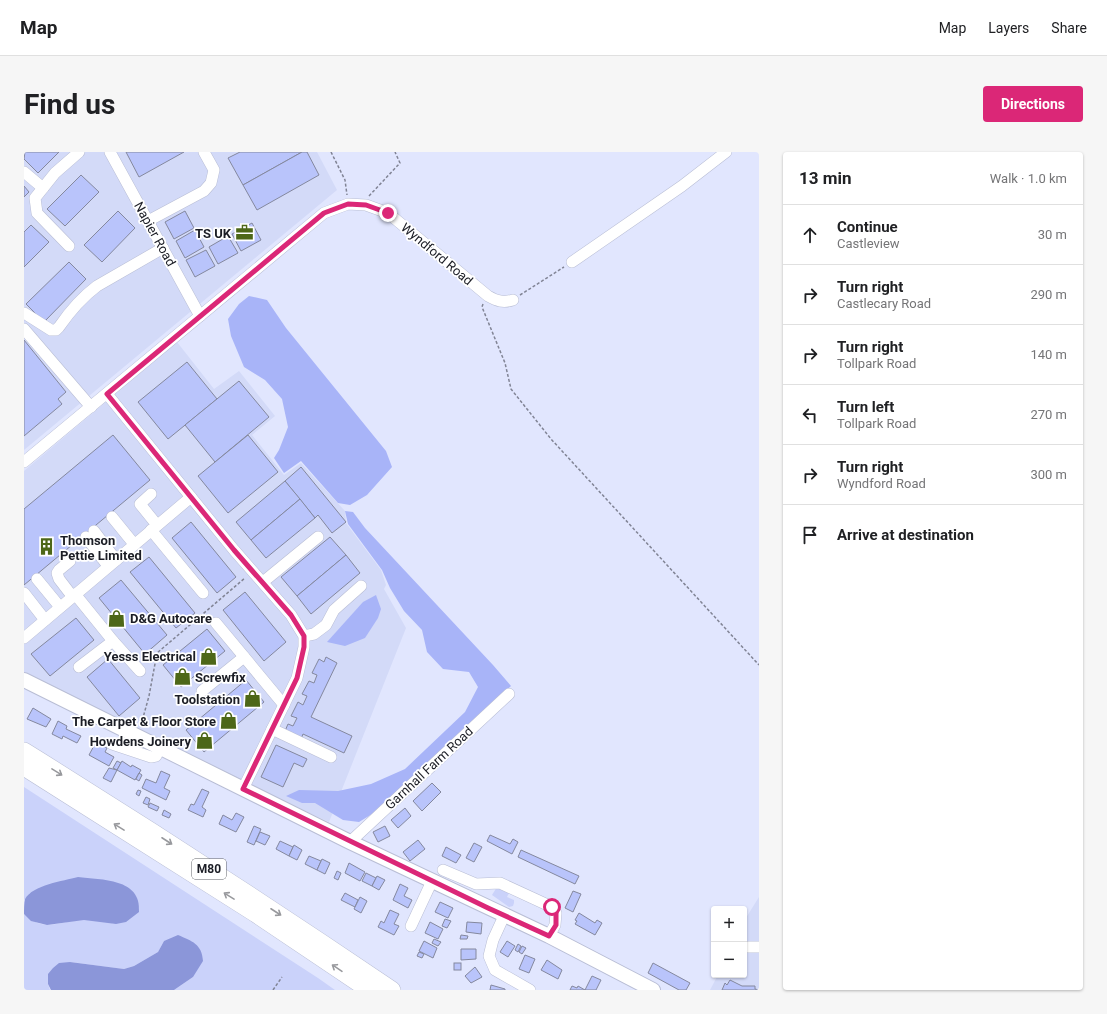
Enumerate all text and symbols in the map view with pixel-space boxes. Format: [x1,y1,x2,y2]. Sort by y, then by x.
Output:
text: Map [20,16,58,39]
text: Map [939,20,966,36]
text: Layers [988,20,1029,36]
text: Share [1051,20,1087,36]
button: Directions [983,86,1083,122]
text: Find us [24,88,115,121]
text: 13 min [799,168,852,188]
text: Walk · 1.0 km [990,171,1067,186]
street label: Napier Road [131,199,179,269]
route end [379,204,397,222]
text: Continue [837,218,898,236]
street label: Wyndford Road [398,220,476,288]
office icon: TS UK [234,223,254,243]
icon: ahead [799,224,821,246]
place label: TS UK [195,226,232,241]
text: 30 m [1038,227,1067,242]
text: Castleview [837,236,900,251]
text: Turn right [837,278,903,296]
icon: right [799,284,821,306]
text: 290 m [1030,287,1067,302]
text: Castlecary Road [837,296,931,311]
text: Turn right [837,338,903,356]
icon: right [799,344,821,366]
text: 140 m [1030,347,1067,362]
text: Tollpark Road [837,356,916,371]
text: Turn left [837,398,894,416]
icon: left [799,404,821,426]
text: 270 m [1030,407,1067,422]
text: Tollpark Road [837,416,916,431]
text: Turn right [837,458,903,476]
icon: right [799,464,821,486]
text: 300 m [1030,467,1067,482]
text: Wyndford Road [837,476,926,491]
icon: arrive [799,524,821,546]
text: Arrive at destination [837,526,974,544]
place label: Thomson Pettie Limited [60,533,142,563]
building icon: Thomson Pettie Limited [37,537,57,557]
shop icon: D&G Autocare [107,608,127,628]
place label: D&G Autocare [130,611,212,626]
shop icon: Yesss Electrical [199,646,219,666]
place label: Yesss Electrical [104,649,196,664]
shop icon: Screwfix [172,667,192,687]
place label: Screwfix [195,670,246,685]
shop icon: Toolstation [243,689,263,709]
place label: Toolstation [174,692,240,707]
shop icon: The Carpet & Floor Store [219,711,239,731]
place label: The Carpet & Floor Store [72,714,216,729]
street label: Garnhall Farm Road [382,724,476,812]
shop icon: Howdens Joinery [194,731,214,751]
place label: Howdens Joinery [90,734,191,749]
one-way arrow [51,768,63,776]
one-way arrow [114,823,125,831]
one-way arrow [161,837,172,845]
road number: M80 [192,859,226,879]
one-way arrow [223,892,235,900]
route start [543,898,561,916]
map controls [711,906,747,978]
button: + [711,906,747,942]
one-way arrow [270,908,281,916]
button: − [711,942,747,978]
one-way arrow [332,964,343,972]

